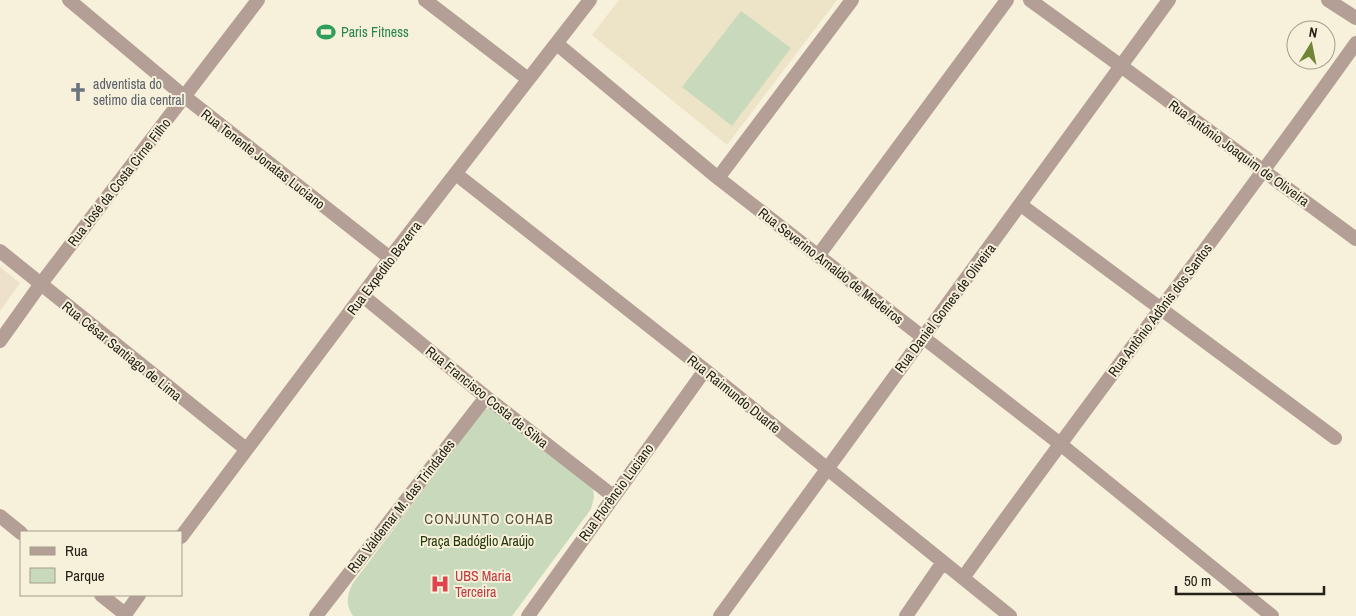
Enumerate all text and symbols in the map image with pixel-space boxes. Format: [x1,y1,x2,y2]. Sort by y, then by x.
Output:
north arrow [1286,20,1336,70]
sports icon: Paris Fitness [315,21,337,43]
place label: Paris Fitness [341,23,409,41]
text: N [1308,23,1319,42]
place label: adventista do setimo dia central [93,75,184,109]
church icon: adventista do setimo dia central [67,81,89,103]
street label: Rua Antônio Joaquim de Oliveira [1165,96,1313,211]
street label: Rua Tenente Jonatas Luciano [197,105,329,213]
street label: Rua José da Costa Cirne Filho [63,114,175,250]
street label: Rua Severino Arnaldo de Medeiros [755,204,907,328]
street label: Rua Expedito Bezerra [343,217,426,319]
street label: Rua Daniel Gomes de Oliveira [891,239,1000,376]
street label: Rua Antônio Adônis dos Santos [1104,240,1216,380]
street label: Rua César Santiago de Lima [59,297,186,405]
street label: Rua Francisco Costa da Silva [422,342,552,452]
street label: Rua Raimundo Duarte [684,351,784,437]
street label: Rua Valdemar M. das Trindades [343,435,459,576]
street label: Rua Florêncio Luciano [575,440,657,544]
district label: CONJUNTO COHAB [424,508,554,529]
legend [20,531,182,596]
park label: Praça Badóglio Araújo [420,532,534,550]
text: Rua [65,540,88,561]
scale bar [1176,564,1324,596]
text: Parque [65,565,105,586]
place label: UBS Maria Terceira [455,567,512,601]
text: 50 m [1184,570,1211,591]
hospital icon: UBS Maria Terceira [429,573,451,595]

